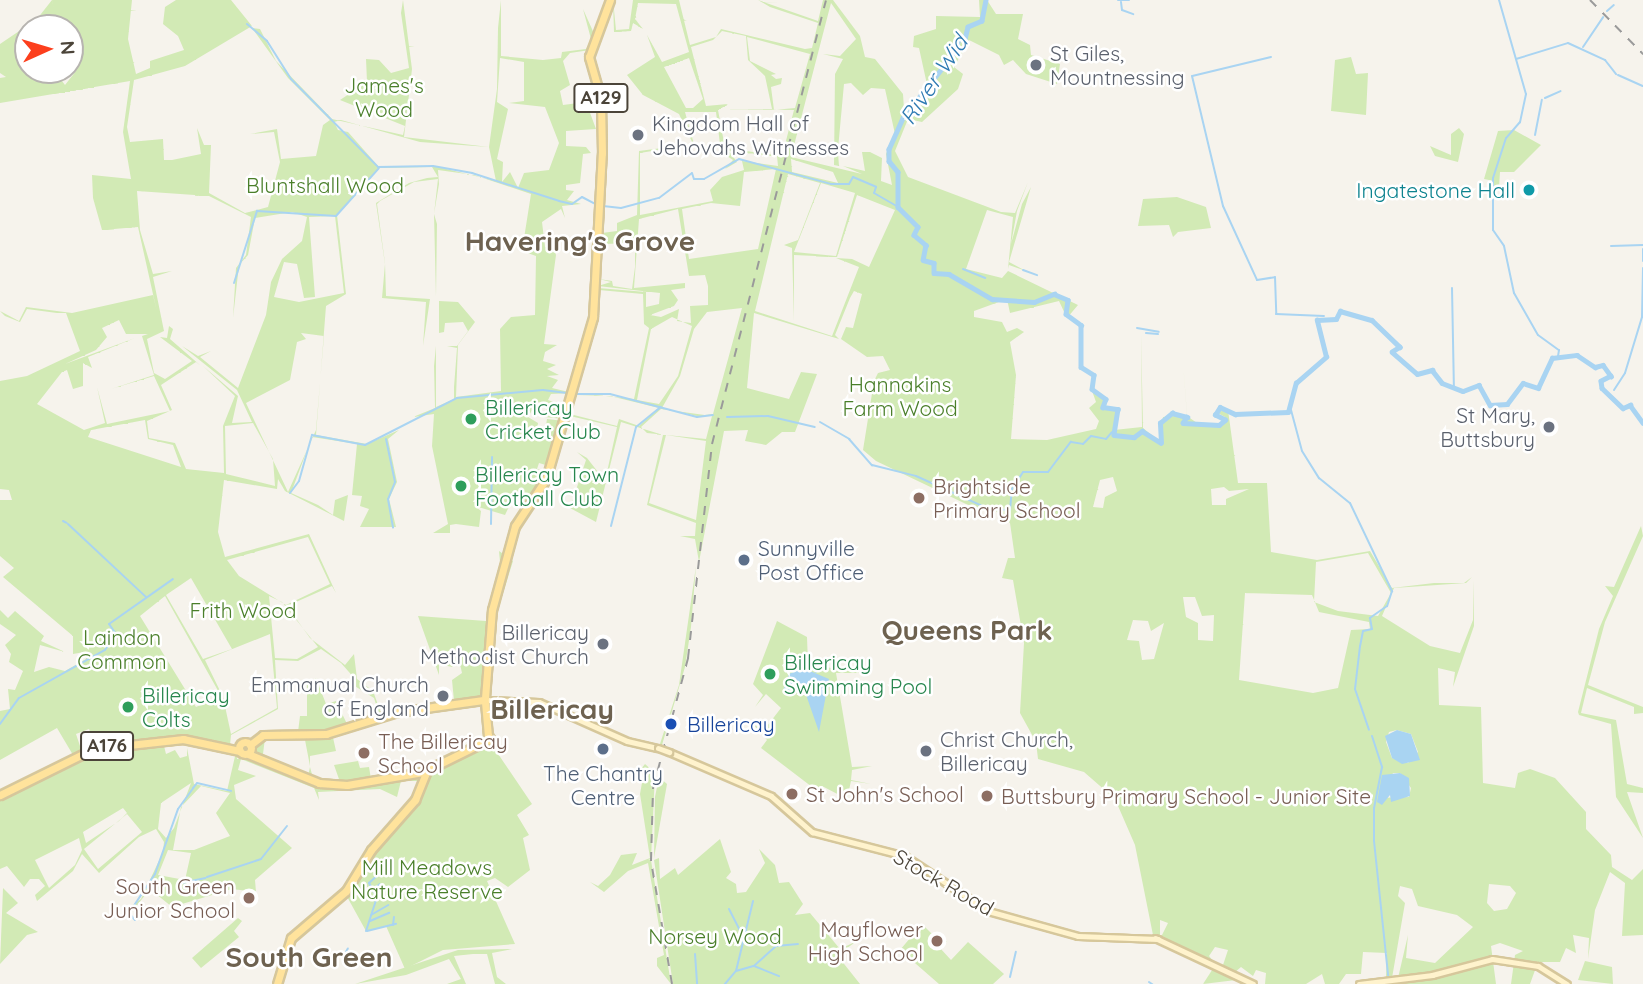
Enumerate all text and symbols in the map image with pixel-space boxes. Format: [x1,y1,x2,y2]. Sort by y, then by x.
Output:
north arrow [14,14,84,84]
water label: River Wid [894,30,974,130]
text: N [55,40,80,55]
place label: St Giles, Mountnessing [1050,40,1185,90]
marker: St Giles, Mountnessing [1028,57,1044,73]
park label: James's Wood [344,72,424,122]
road number: A129 [573,82,629,114]
place label: Kingdom Hall of Jehovahs Witnesses [652,110,849,160]
marker: Kingdom Hall of Jehovahs Witnesses [630,127,646,143]
park label: Bluntshall Wood [246,172,404,198]
place label: Ingatestone Hall [1356,177,1515,203]
marker: Ingatestone Hall [1521,182,1537,198]
district label: Havering's Grove [465,224,695,258]
park label: Hannakins Farm Wood [842,371,958,421]
place label: Billericay Cricket Club [485,394,601,444]
place label: St Mary, Buttsbury [1440,402,1535,452]
marker: Billericay Cricket Club [463,411,479,427]
marker: St Mary, Buttsbury [1541,419,1557,435]
place label: Billericay Town Football Club [475,461,619,511]
place label: Brightside Primary School [933,473,1081,523]
marker: Billericay Town Football Club [453,478,469,494]
marker: Brightside Primary School [911,490,927,506]
place label: Sunnyville Post Office [758,535,864,585]
marker: Sunnyville Post Office [736,552,752,568]
park label: Frith Wood [189,597,297,623]
district label: Queens Park [881,613,1053,647]
place label: Billericay Methodist Church [420,619,589,669]
park label: Laindon Common [77,624,167,674]
marker: Billericay Methodist Church [595,636,611,652]
place label: Billericay Swimming Pool [784,649,932,699]
marker: Billericay Swimming Pool [762,666,778,682]
place label: Emmanual Church of England [251,671,429,721]
place label: Billericay Colts [142,682,230,732]
marker: Emmanual Church of England [435,688,451,704]
district label: Billericay [490,692,614,726]
marker: Billericay Colts [120,699,136,715]
place label: Billericay [687,711,775,737]
marker: Billericay [661,714,681,734]
place label: Christ Church, Billericay [940,726,1073,776]
place label: The Billericay School [378,728,508,778]
road number: A176 [79,730,135,762]
marker: The Chantry Centre [595,741,611,757]
marker: Christ Church, Billericay [918,743,934,759]
marker: The Billericay School [356,745,372,761]
place label: The Chantry Centre [543,760,663,810]
place label: St John's School [806,781,964,807]
place label: Buttsbury Primary School - Junior Site [1001,783,1371,809]
marker: St John's School [784,786,800,802]
marker: Buttsbury Primary School - Junior Site [979,788,995,804]
street label: Stock Road [889,843,999,921]
park label: Mill Meadows Nature Reserve [351,854,503,904]
place label: South Green Junior School [103,873,235,923]
marker: South Green Junior School [241,890,257,906]
place label: Mayflower High School [808,916,923,966]
park label: Norsey Wood [648,923,782,949]
marker: Mayflower High School [929,933,945,949]
district label: South Green [225,940,393,974]

